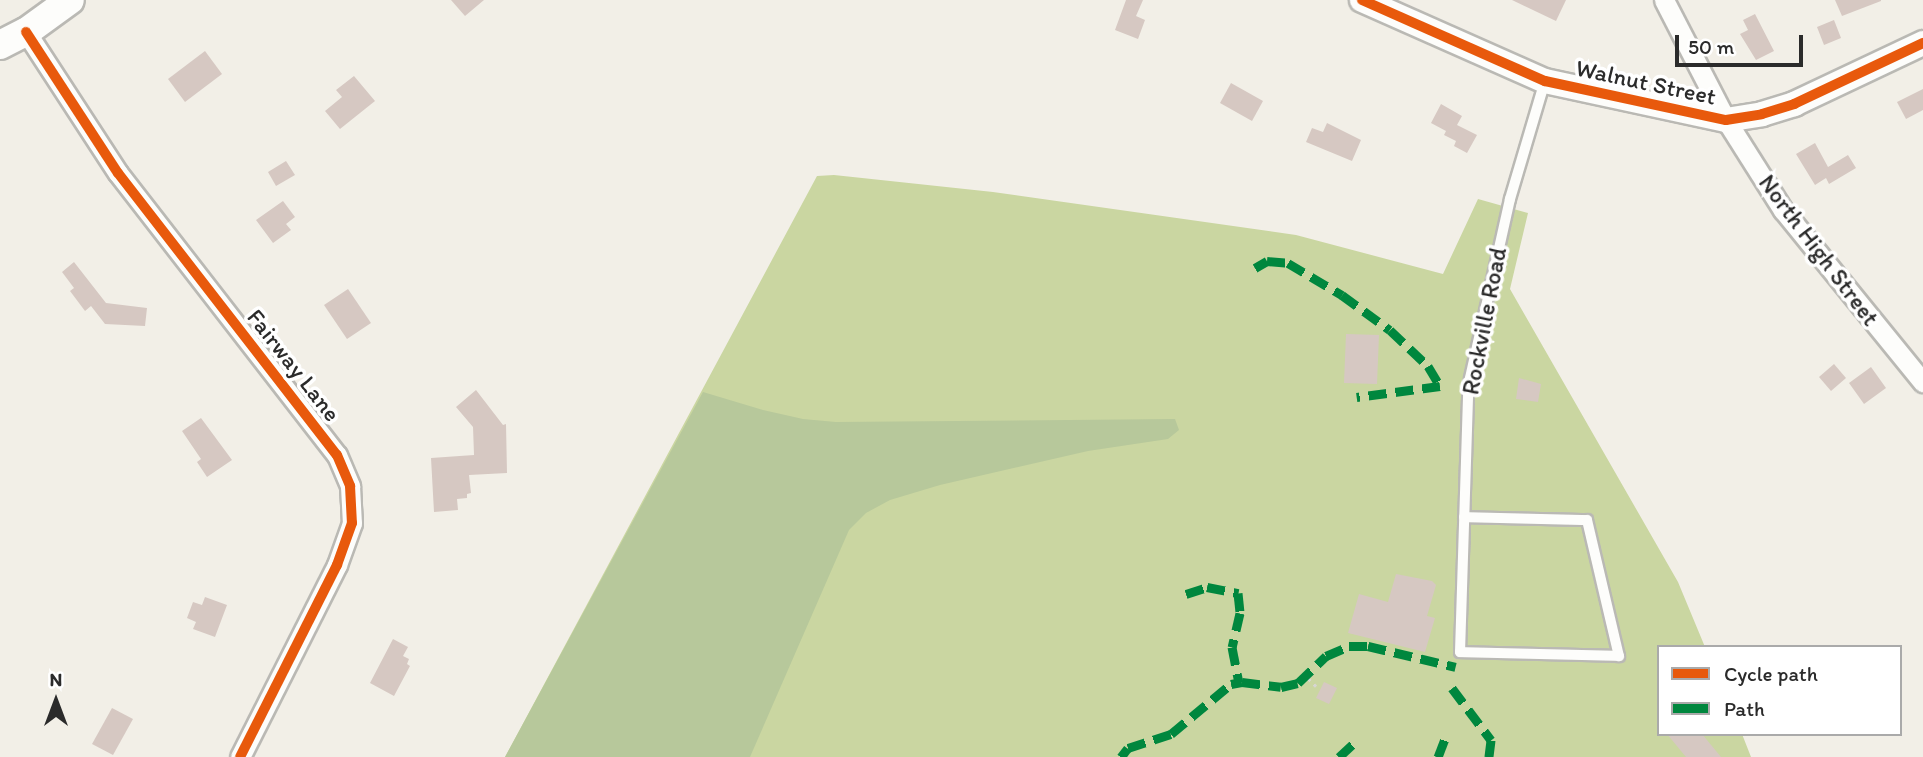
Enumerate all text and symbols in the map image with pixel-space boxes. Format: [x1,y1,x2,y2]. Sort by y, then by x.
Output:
scale bar [1678,21,1806,65]
text: 50 m [1688,34,1734,59]
street label: Walnut Street [1573,53,1719,111]
street label: North High Street [1753,169,1885,331]
street label: Rockville Road [1456,245,1512,397]
street label: Fairway Lane [241,303,347,427]
legend [1657,645,1902,736]
text: Cycle path [1724,661,1818,686]
north arrow [21,666,91,736]
text: N [50,668,62,691]
text: Path [1724,696,1765,721]

